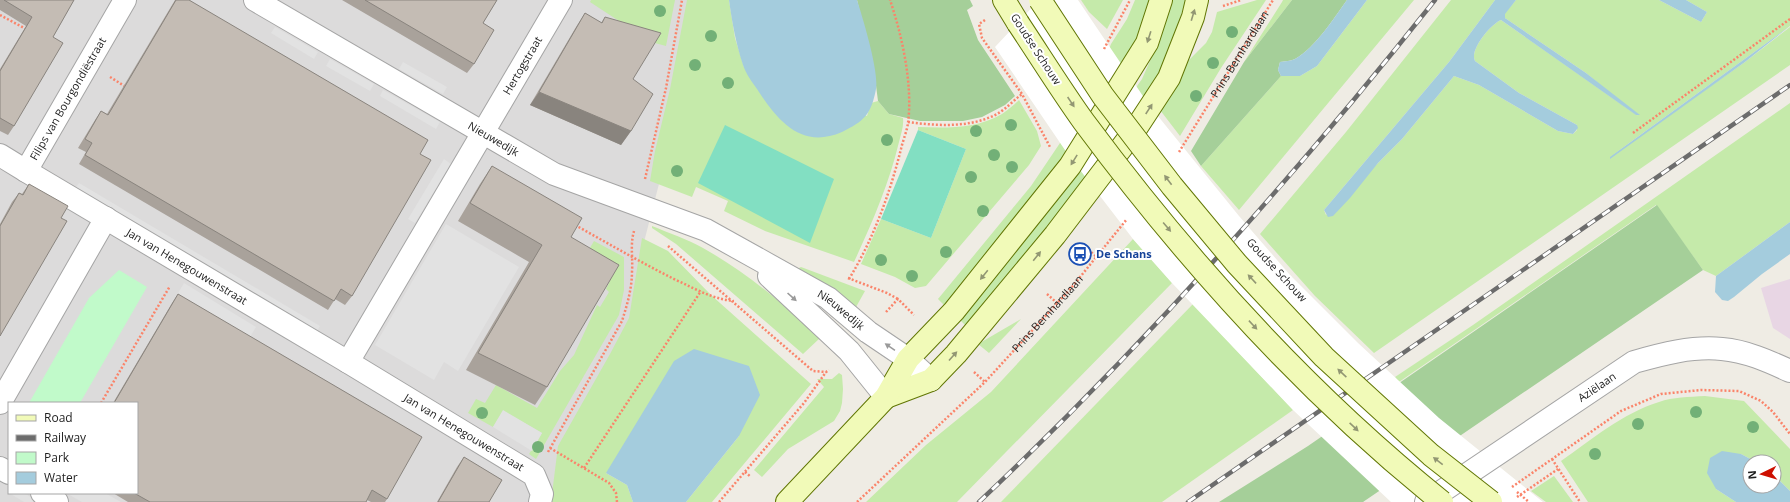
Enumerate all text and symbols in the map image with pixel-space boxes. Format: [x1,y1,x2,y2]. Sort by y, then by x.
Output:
street label: Prins Bernhardlaan [1207,8,1272,100]
one-way arrow [1190,9,1196,21]
street label: Goudse Schouw [1008,10,1065,88]
one-way arrow [1146,32,1152,44]
street label: Hertogstraat [499,33,545,97]
street label: Filips van Bourgondiëstraat [26,34,109,163]
one-way arrow [1067,96,1074,108]
one-way arrow [1145,103,1152,114]
street label: Nieuwedijk [465,118,522,159]
one-way arrow [1070,154,1077,166]
one-way arrow [1163,175,1172,186]
one-way arrow [1162,222,1171,233]
street label: Jan van Henegouwenstraat [123,224,250,308]
street label: Goudse Schouw [1244,234,1311,305]
bus stop icon: De Schans [1067,241,1093,267]
place label: De Schans [1096,246,1152,261]
one-way arrow [1033,251,1042,262]
one-way arrow [980,269,988,280]
street label: Prins Bernhardlaan [1008,272,1086,355]
one-way arrow [1248,275,1257,284]
street label: Nieuwedijk [815,286,868,333]
one-way arrow [787,292,797,302]
one-way arrow [1248,320,1257,330]
one-way arrow [884,343,896,350]
one-way arrow [949,351,958,361]
one-way arrow [1337,368,1347,378]
street label: Aziëlaan [1575,368,1619,405]
street label: Jan van Henegouwenstraat [401,389,527,474]
legend [8,402,138,494]
text: Road [44,409,73,426]
one-way arrow [1349,422,1359,432]
text: Railway [44,429,87,446]
text: Park [44,449,70,466]
north arrow [1742,454,1782,494]
one-way arrow [1432,456,1443,465]
text: Water [44,469,78,486]
text: N [1744,470,1759,480]

